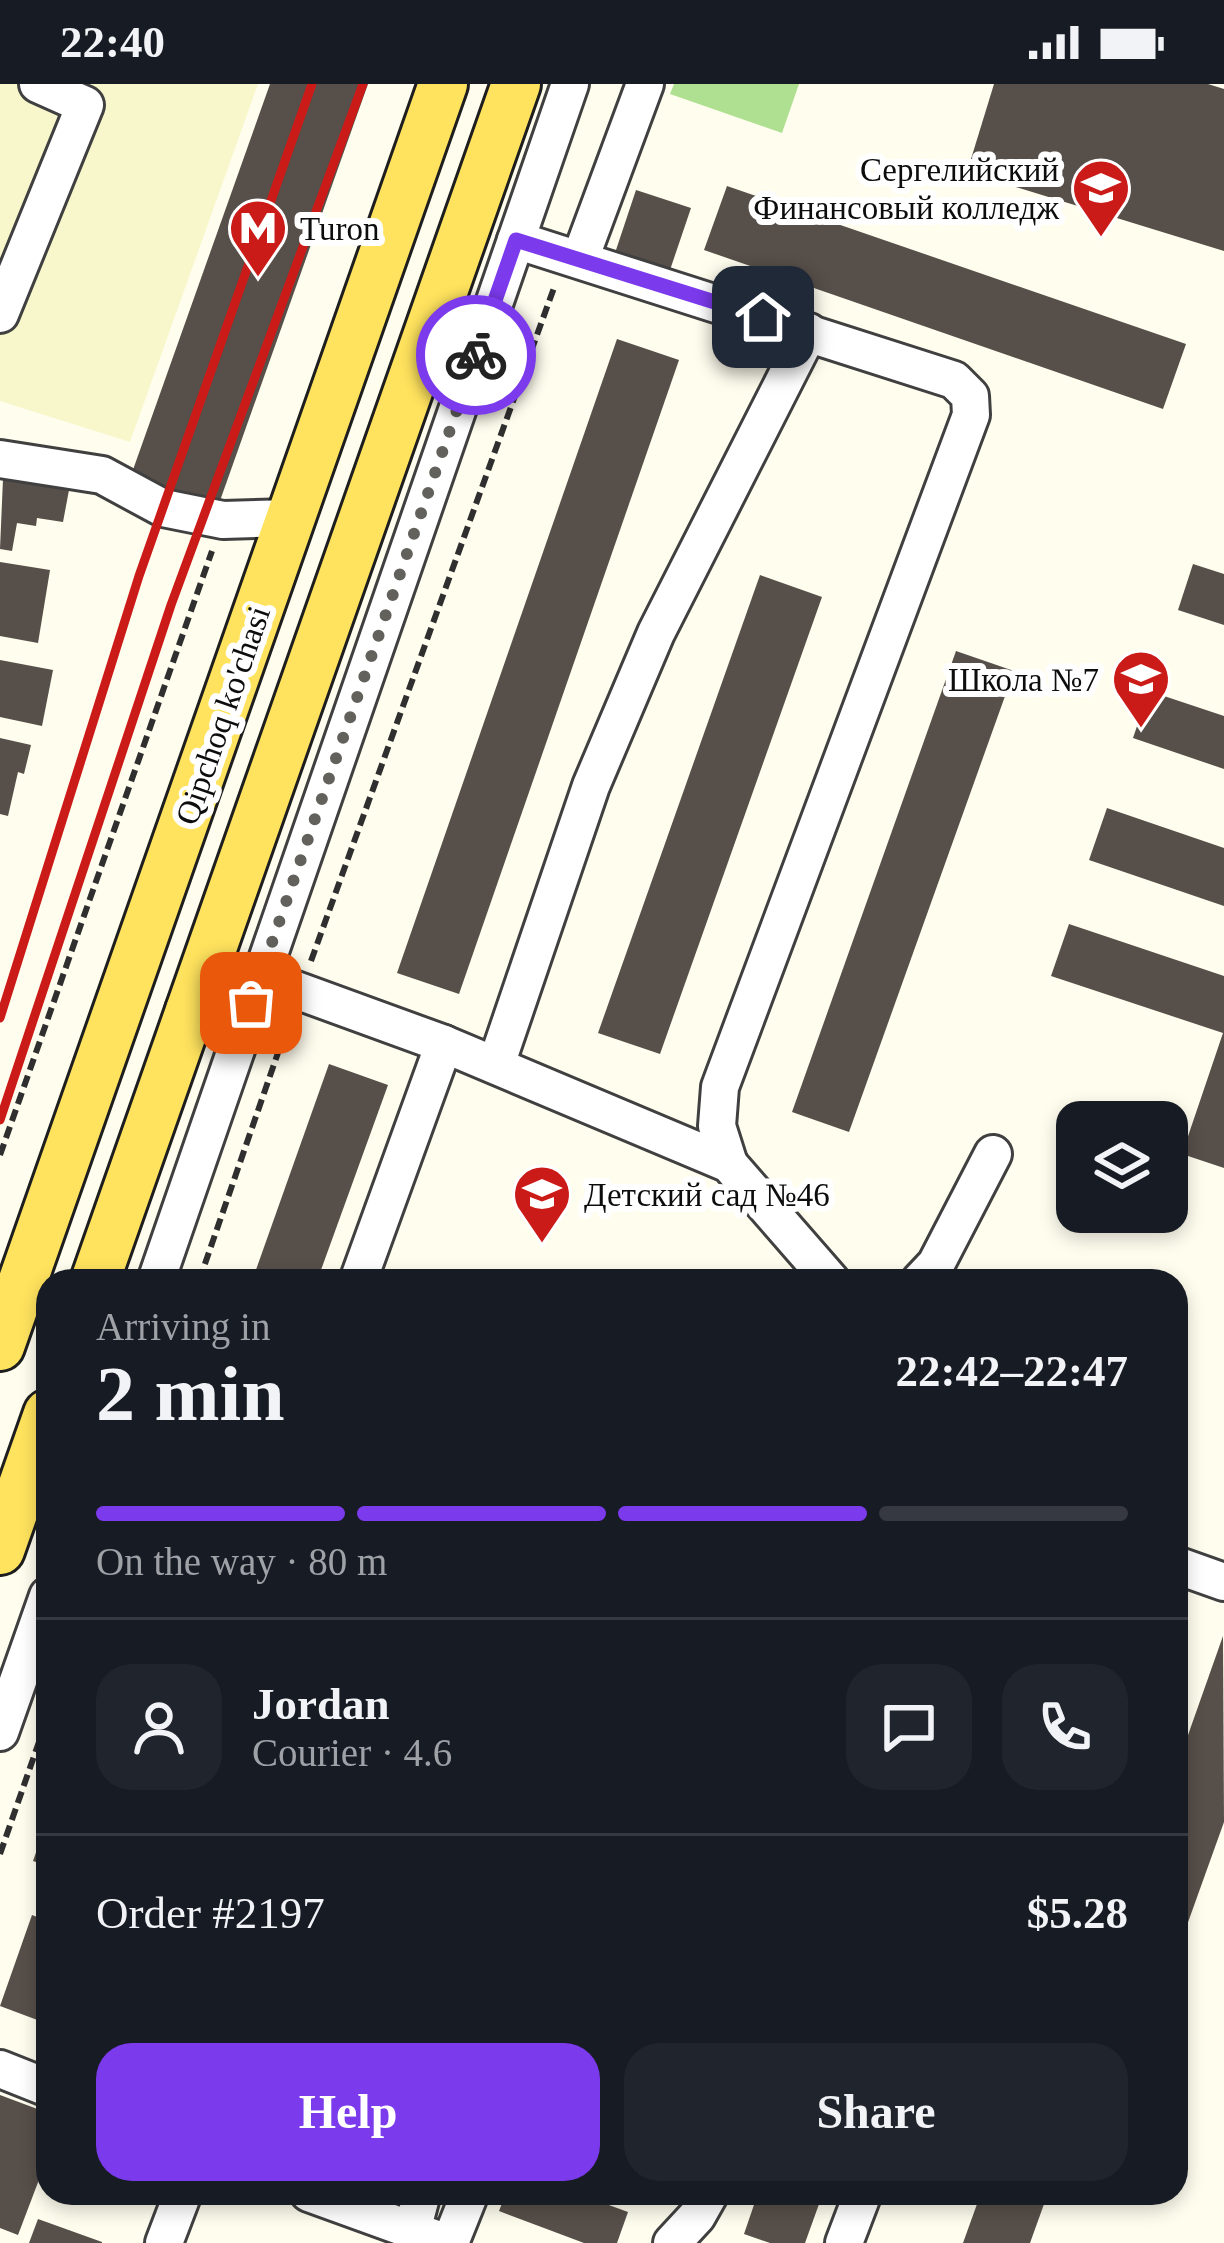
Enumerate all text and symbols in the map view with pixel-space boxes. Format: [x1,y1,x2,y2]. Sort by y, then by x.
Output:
text: 22:40 [60,17,165,67]
place label: Сергелийский Финансовый колледж [753,152,1059,226]
school or university icon: Сергелийский Финансовый колледж [1070,157,1132,239]
metro station icon: Turon [227,197,289,279]
place label: Turon [300,211,380,247]
pin [712,266,814,368]
icon: home [730,284,796,350]
courier [416,295,536,415]
icon: bike [443,322,509,388]
street label: Qipchoq ko'chasi [169,601,277,829]
school or university icon: Школа №7 [1110,648,1172,730]
place label: Школа №7 [948,662,1099,698]
pin [200,952,302,1054]
icon: bag [218,970,284,1036]
map controls [1056,1101,1188,1233]
button: layers [1056,1101,1188,1233]
school or university icon: Детский сад №46 [511,1163,573,1245]
place label: Детский сад №46 [584,1177,830,1213]
text: Arriving in [96,1305,270,1348]
text: 22:42–22:47 [896,1346,1128,1396]
text: 2 min [96,1350,285,1437]
text: On the way · 80 m [96,1540,387,1583]
button: person [96,1664,222,1790]
button: chat [846,1664,972,1790]
button: phone [1002,1664,1128,1790]
text: Jordan [252,1679,390,1729]
text: Courier · 4.6 [252,1731,452,1774]
text: Order #2197 [96,1888,325,1938]
text: $5.28 [1027,1888,1128,1938]
button: Help [96,2043,600,2181]
button: Share [624,2043,1128,2181]

